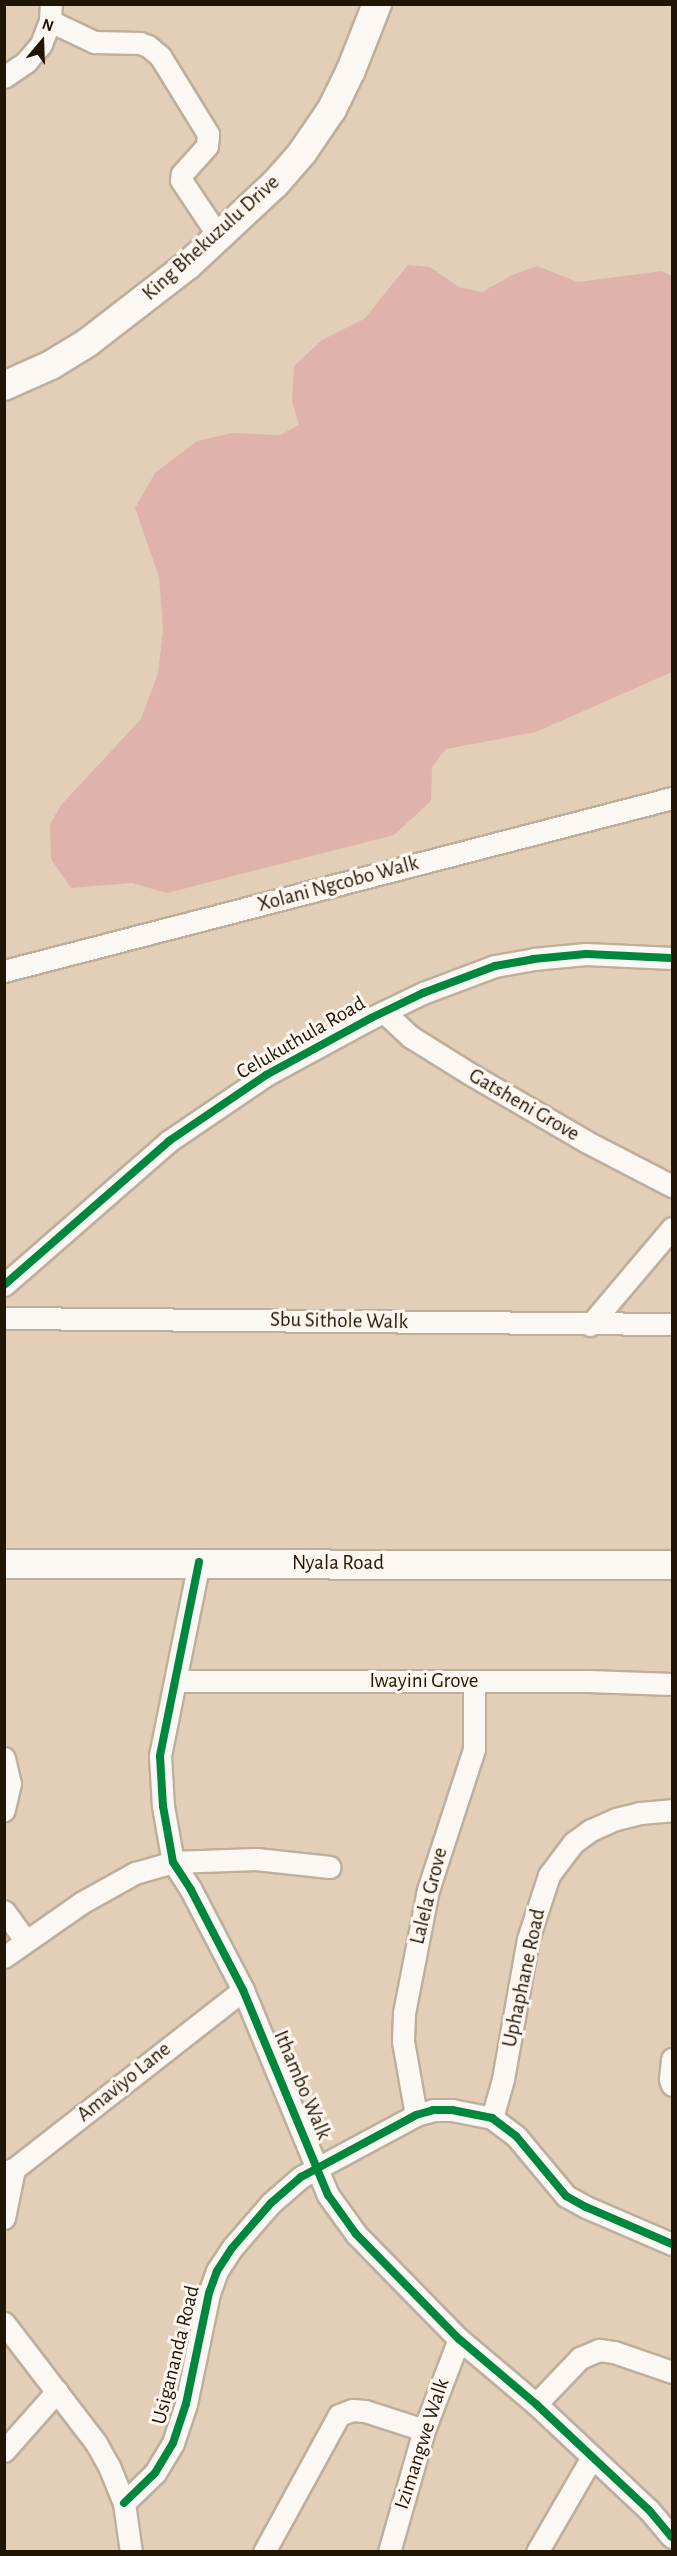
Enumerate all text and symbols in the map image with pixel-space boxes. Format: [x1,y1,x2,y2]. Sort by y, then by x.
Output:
north arrow [12,12,72,72]
text: N [40,16,56,34]
street label: King Bhekuzulu Drive [137,170,285,306]
street label: Xolani Ngcobo Walk [255,850,421,918]
street label: Celukuthula Road [232,991,370,1085]
street label: Gatsheni Grove [464,1063,584,1147]
street label: Sbu Sithole Walk [270,1307,408,1335]
street label: Nyala Road [292,1550,384,1576]
street label: Iwayini Grove [370,1668,478,1694]
street label: Lalela Grove [405,1845,453,1947]
street label: Uphaphane Road [497,1906,551,2050]
street label: Ithambo Walk [268,2027,336,2143]
street label: Amaviyo Lane [72,2037,176,2127]
street label: Usigananda Road [147,2283,205,2427]
street label: Izimangwe Walk [389,2376,455,2512]

